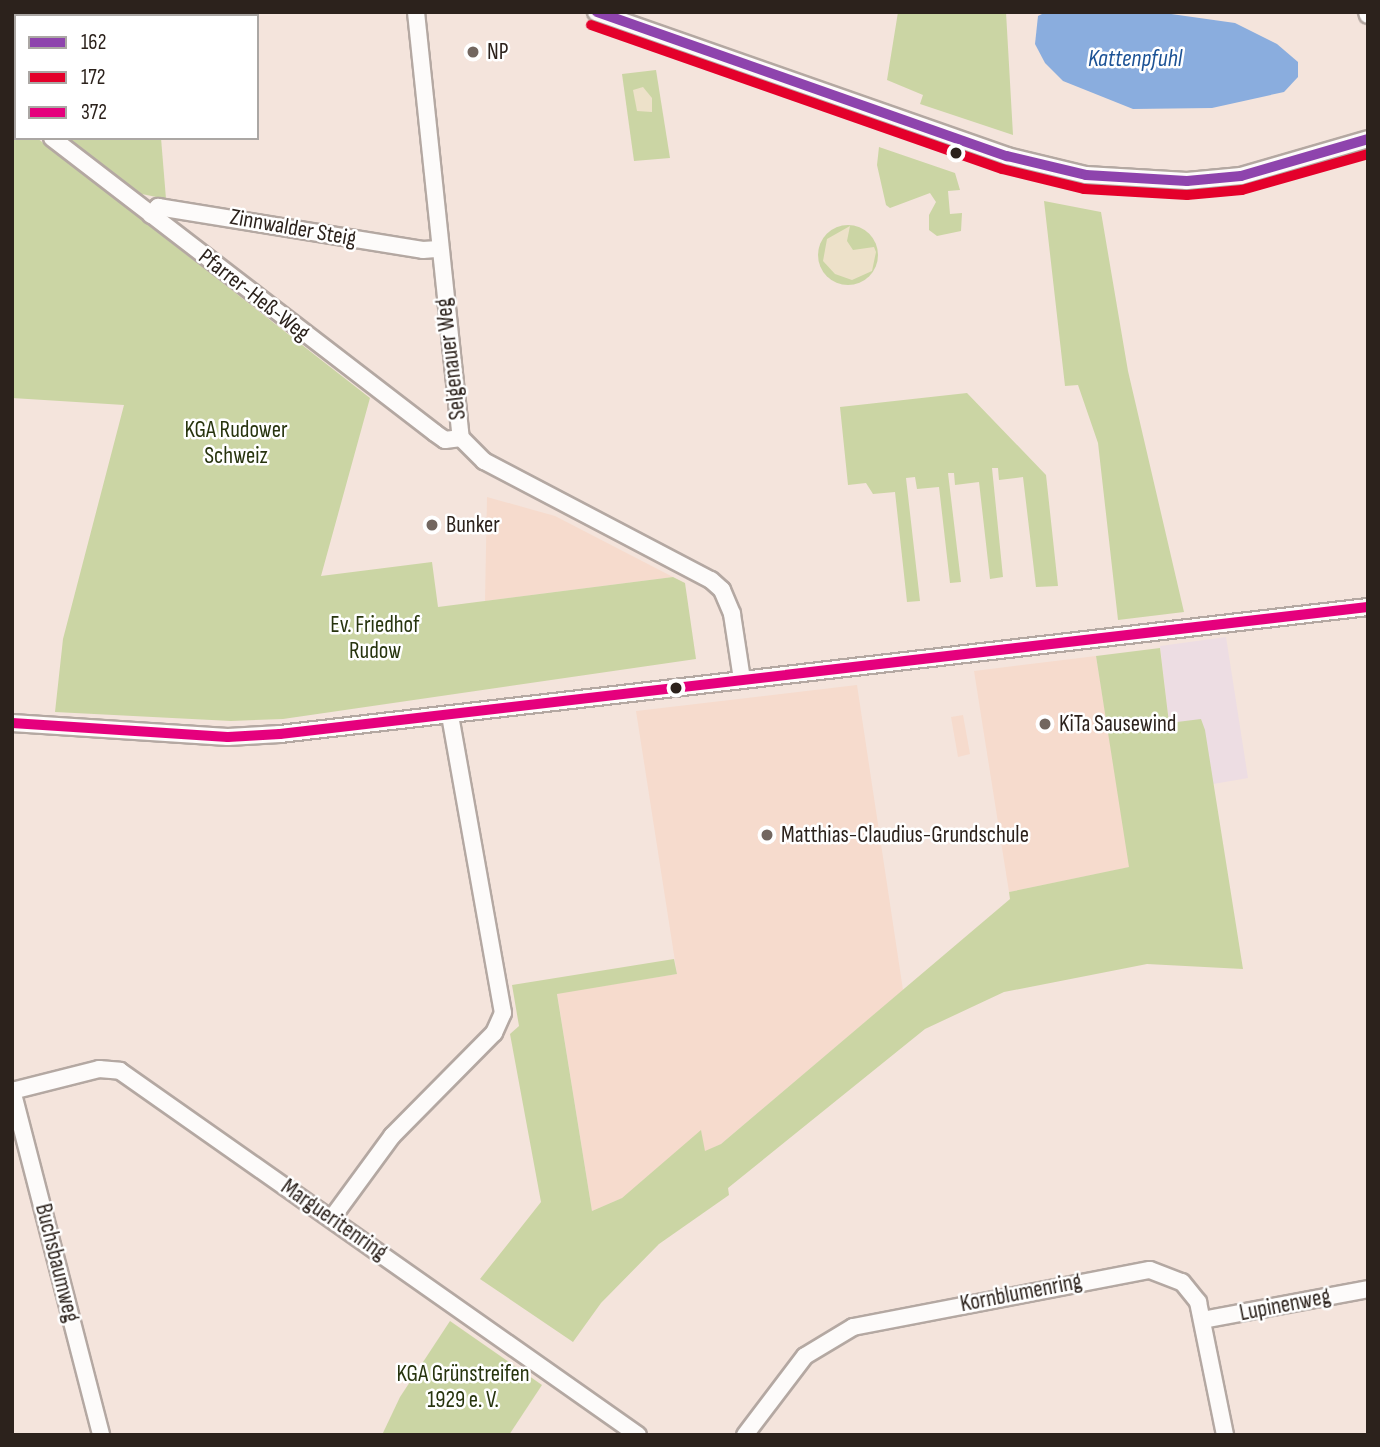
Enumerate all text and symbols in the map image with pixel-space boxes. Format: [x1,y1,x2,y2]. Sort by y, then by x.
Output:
legend [14,14,259,140]
text: 162 [81,30,106,55]
place label: NP [487,38,508,66]
marker: NP [465,44,481,60]
water label: Kattenpfuhl [1088,45,1182,73]
text: 172 [81,65,105,90]
text: 372 [81,100,107,125]
unlabelled marker [949,146,963,160]
street label: Zinnwalder Steig [228,203,358,253]
street label: Pfarrer-Heß-Weg [193,243,315,347]
street label: Selgenauer Weg [430,297,472,421]
park label: KGA Rudower Schweiz [184,416,288,470]
place label: Bunker [446,511,500,539]
marker: Bunker [424,517,440,533]
park label: Ev. Friedhof Rudow [330,611,420,665]
unlabelled marker [669,681,683,695]
place label: KiTa Sausewind [1059,710,1176,738]
marker: KiTa Sausewind [1037,716,1053,732]
place label: Matthias-Claudius-Grundschule [781,821,1029,849]
marker: Matthias-Claudius-Grundschule [759,827,775,843]
street label: Margueritenring [276,1173,392,1267]
street label: Buchsbaumweg [29,1201,85,1325]
street label: Kornblumenring [958,1268,1084,1318]
street label: Lupinenweg [1237,1283,1333,1327]
park label: KGA Grünstreifen 1929 e. V. [397,1360,529,1414]

